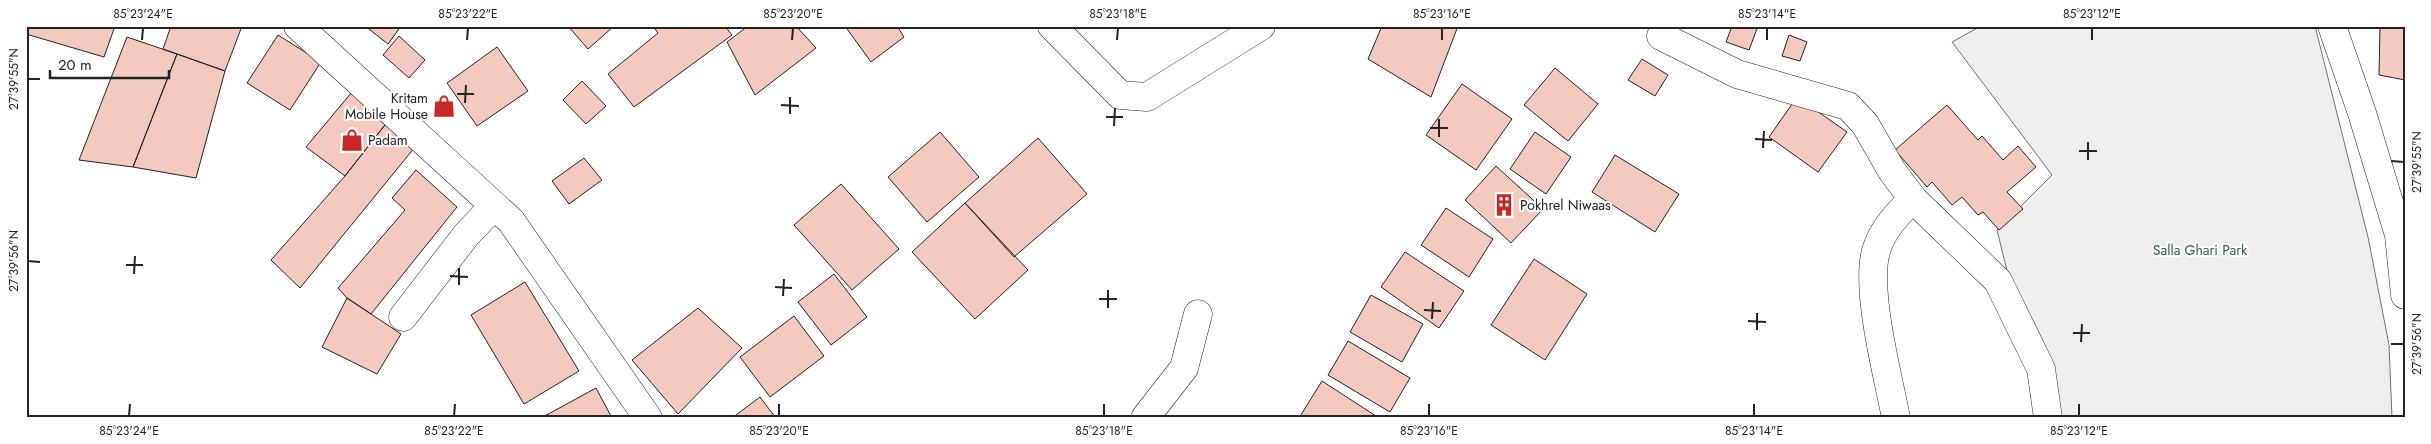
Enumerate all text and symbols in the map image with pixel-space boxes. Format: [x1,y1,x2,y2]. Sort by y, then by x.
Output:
text: 85°23'24"E [113,5,173,23]
text: 85°23'22"E [438,5,498,23]
text: 85°23'20"E [763,5,823,23]
text: 85°23'18"E [1089,5,1147,23]
text: 85°23'16"E [1413,5,1471,23]
text: 85°23'14"E [1738,5,1796,23]
text: 85°23'12"E [2063,5,2121,23]
text: 27°39'55"N [5,48,23,110]
scale bar [50,48,169,80]
text: 20 m [58,54,92,76]
place label: Kritam Mobile House [345,88,428,124]
shop icon: Kritam Mobile House [431,93,457,119]
shop icon: Padam [339,127,365,153]
place label: Padam [368,130,408,150]
text: 27°39'55"N [2408,131,2426,193]
building icon: Pokhrel Niwaas [1491,192,1517,218]
place label: Pokhrel Niwaas [1520,195,1611,215]
text: 27°39'56"N [5,230,23,292]
park label: Salla Ghari Park [2153,240,2248,260]
text: 27°39'56"N [2408,313,2426,375]
text: 85°23'24"E [99,422,159,440]
text: 85°23'22"E [424,422,484,440]
text: 85°23'20"E [749,422,809,440]
text: 85°23'18"E [1075,422,1133,440]
text: 85°23'16"E [1400,422,1458,440]
text: 85°23'14"E [1725,422,1783,440]
text: 85°23'12"E [2050,422,2108,440]

